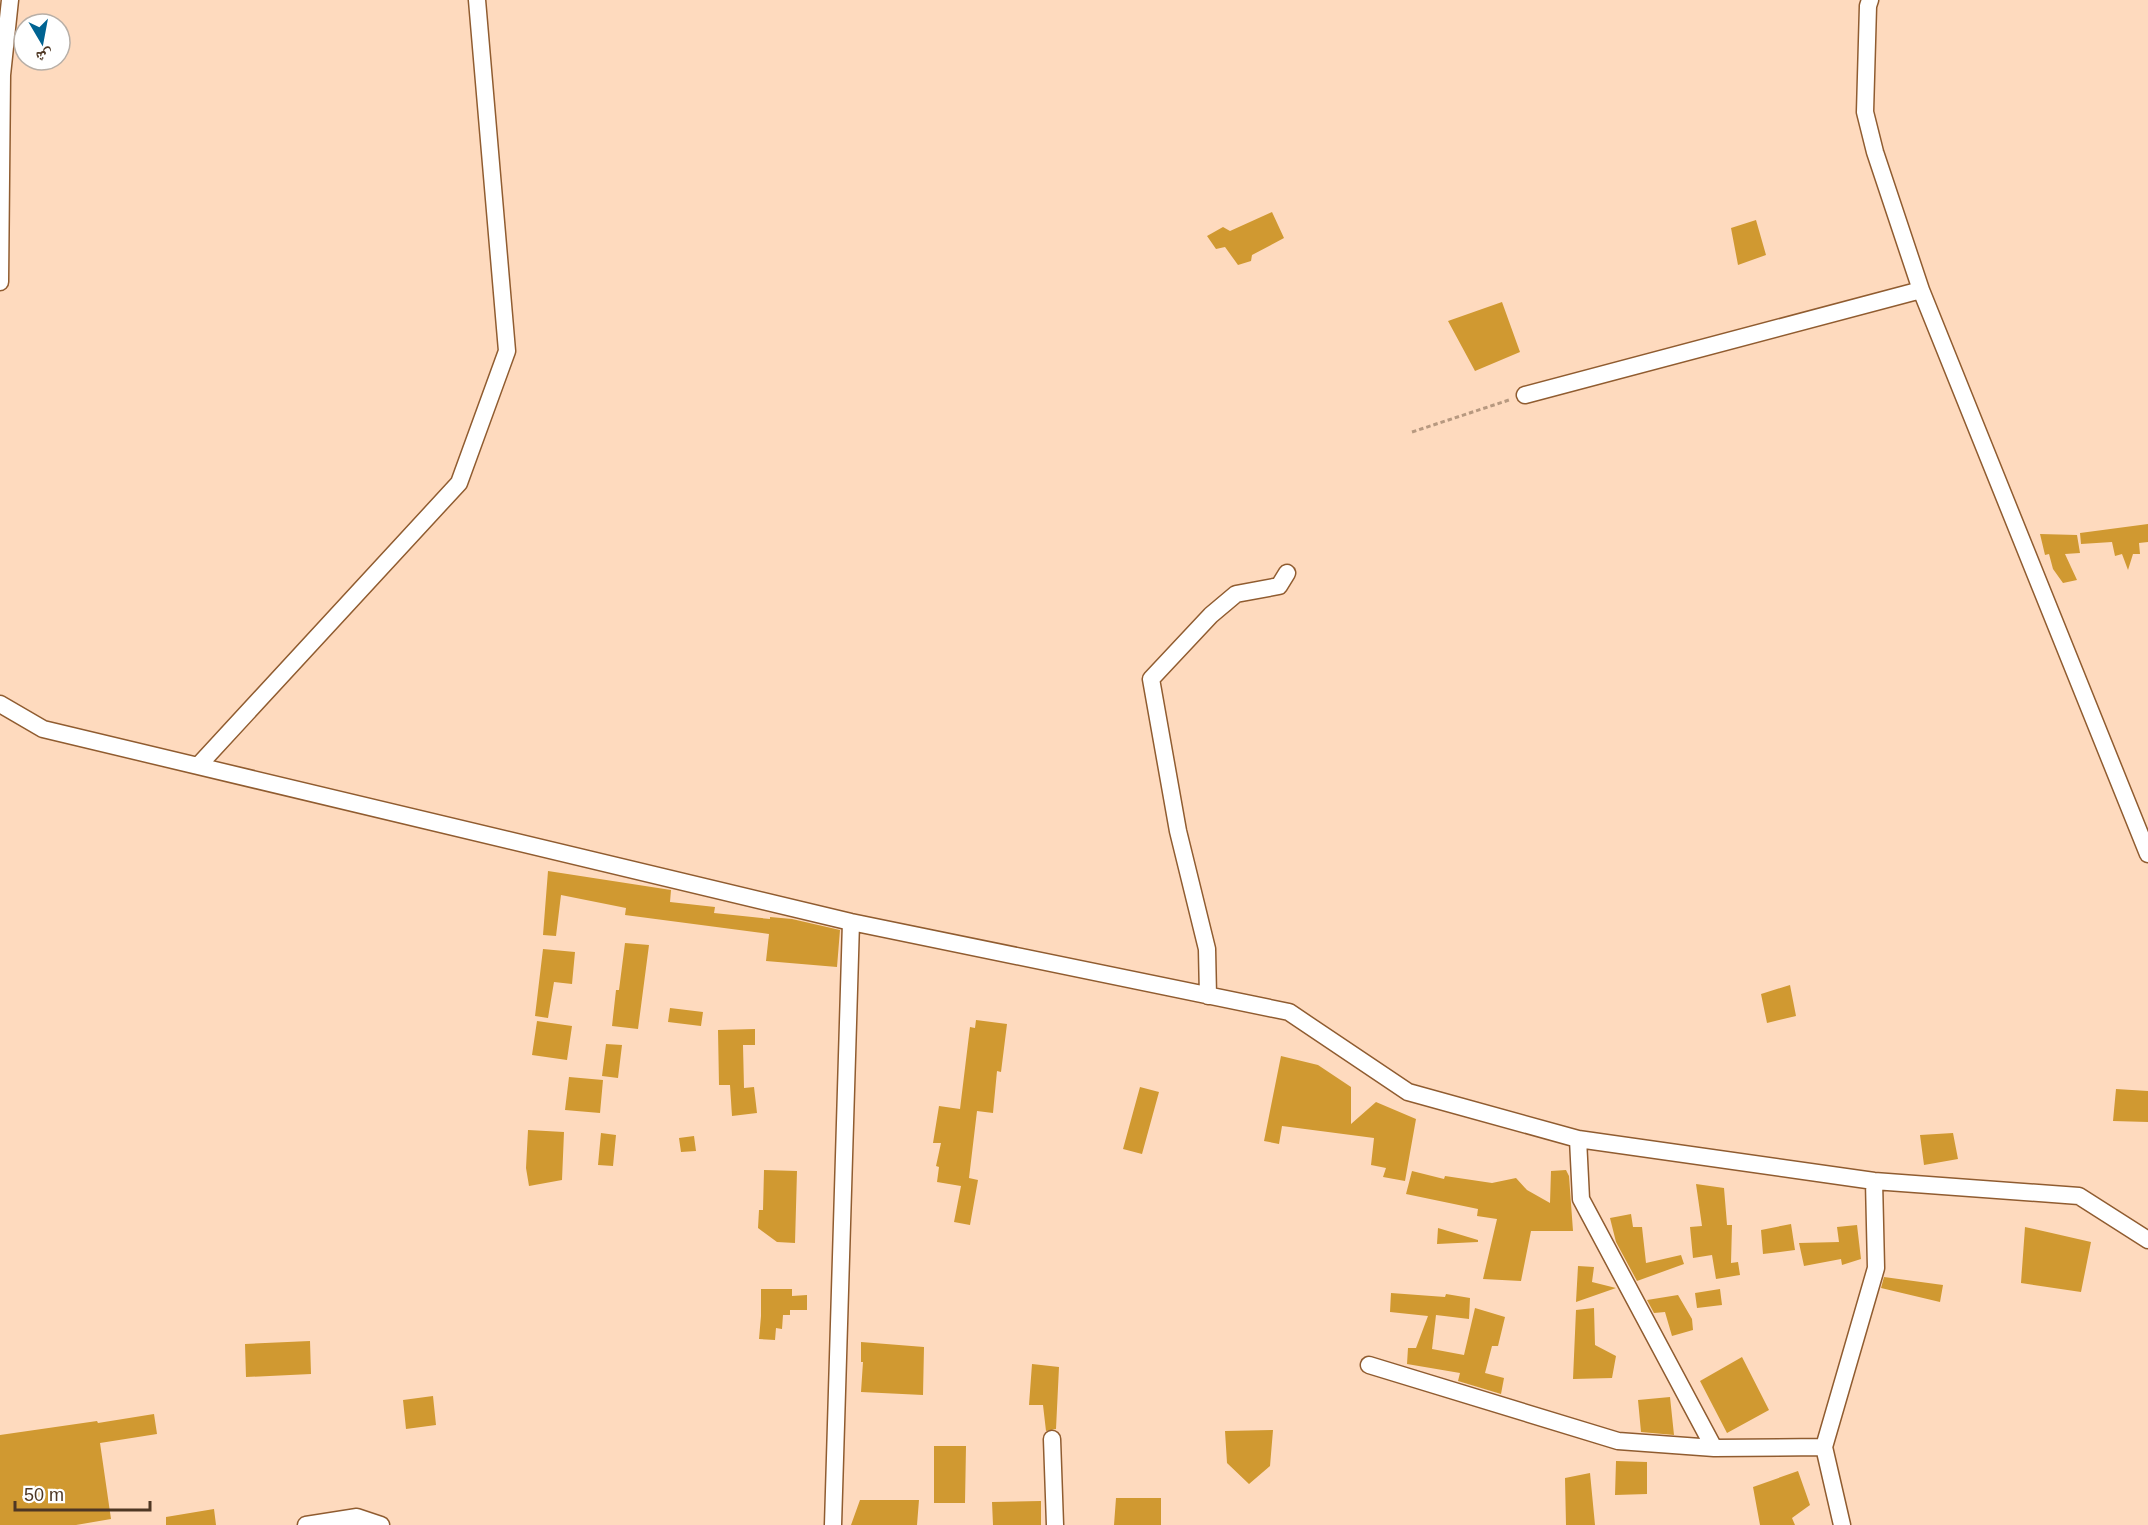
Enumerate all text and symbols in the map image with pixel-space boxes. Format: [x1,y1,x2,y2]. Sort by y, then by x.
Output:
north arrow [12,12,72,72]
text: ش [34,45,54,66]
scale bar [15,1474,150,1512]
text: 50 m [24,1485,64,1505]

